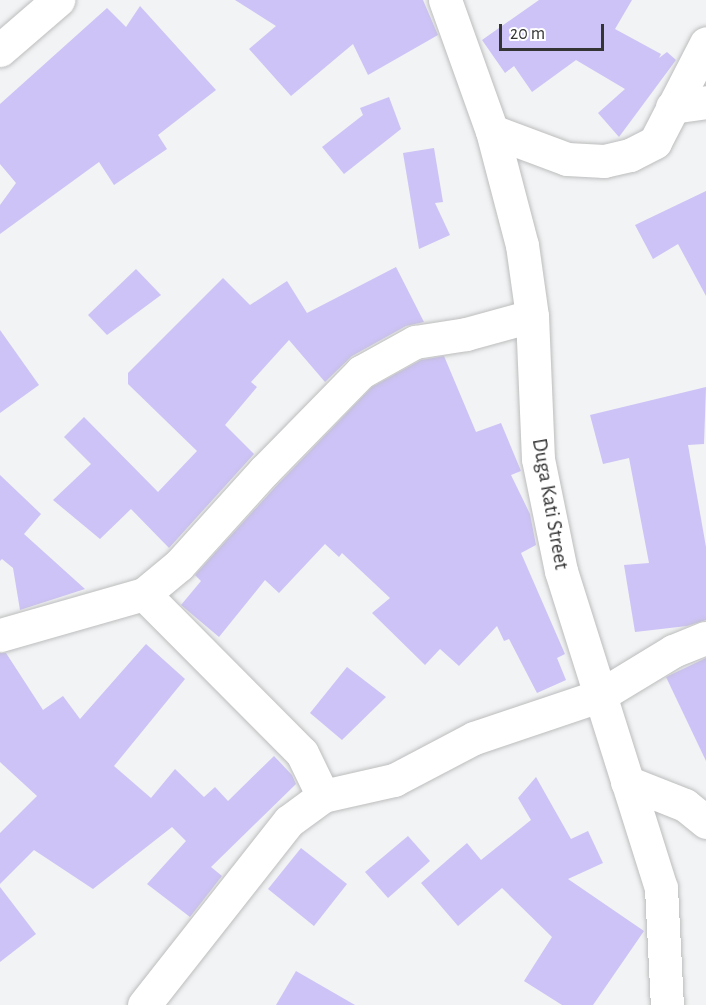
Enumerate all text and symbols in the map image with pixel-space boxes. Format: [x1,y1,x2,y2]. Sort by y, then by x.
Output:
scale bar [502,12,607,50]
text: 20 m [510,25,545,43]
street label: Duga Kati Street [526,436,574,572]

